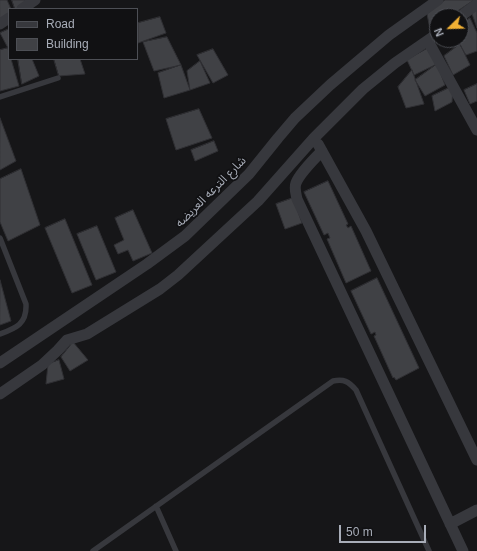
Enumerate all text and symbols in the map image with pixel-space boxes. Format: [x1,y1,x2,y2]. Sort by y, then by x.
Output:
legend [8,8,138,60]
north arrow [429,8,469,48]
text: Road [46,17,75,31]
text: N [432,26,446,38]
text: Building [46,37,89,51]
street label: شارع الترعه العريضه [173,154,249,230]
scale bar [341,517,428,543]
text: 50 m [346,525,373,539]

